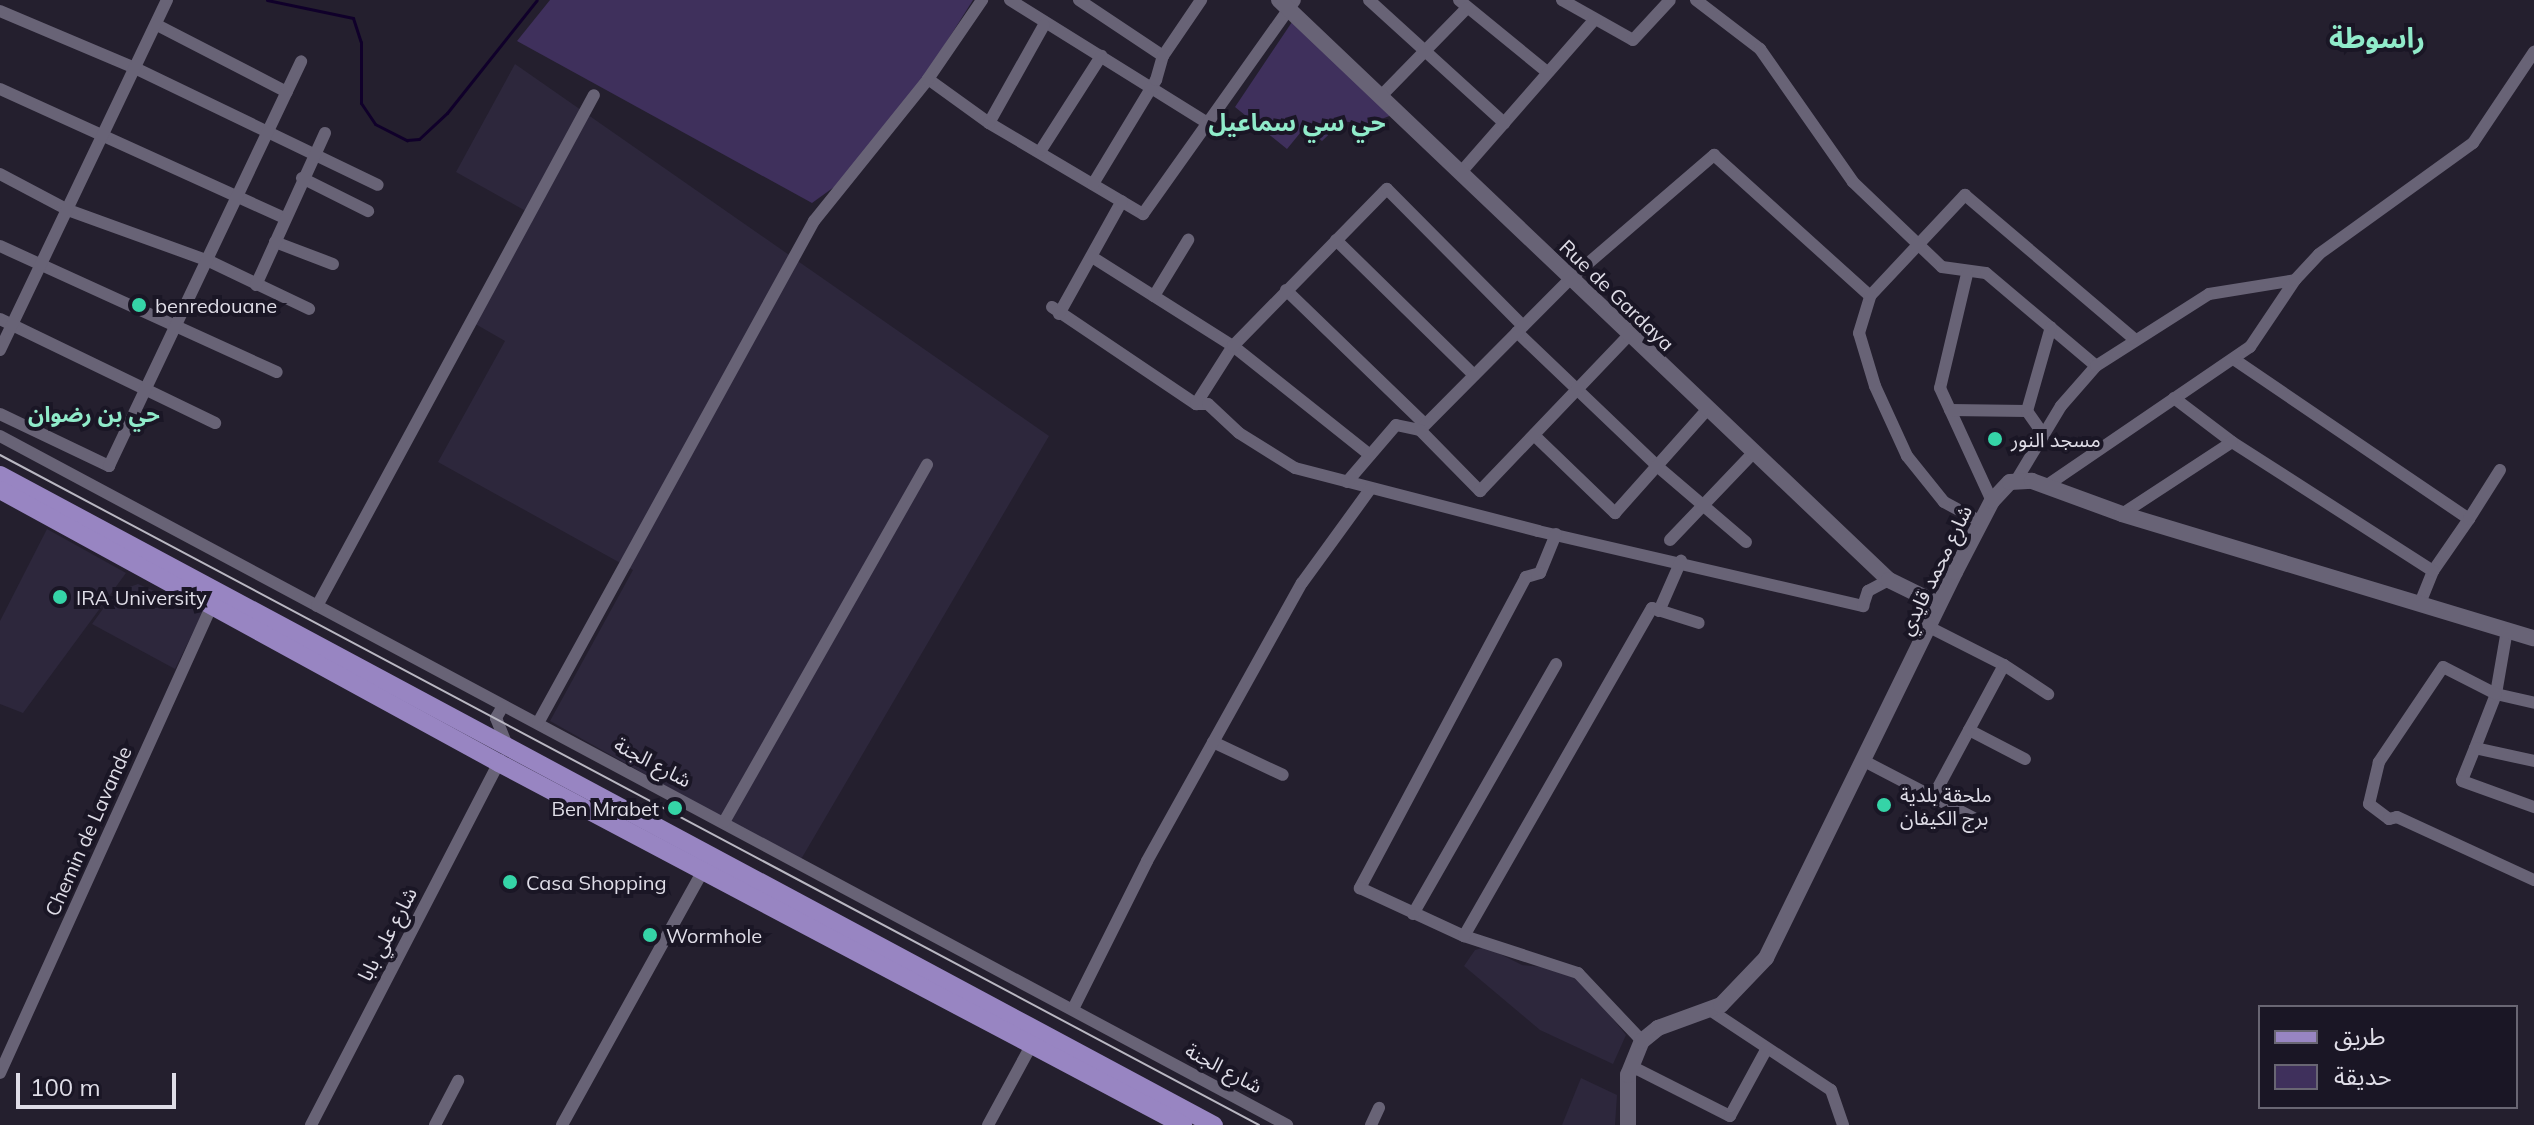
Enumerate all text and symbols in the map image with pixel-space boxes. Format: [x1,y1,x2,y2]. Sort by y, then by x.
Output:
district label: راسوطة [2329,21,2425,55]
district label: حي سي سماعيل [1208,109,1386,137]
street label: Rue de Gardaya [1555,234,1679,356]
place label: benredouane [155,293,277,317]
marker: benredouane [130,296,148,314]
district label: حي بن رضوان [28,402,160,428]
place label: مسجد النور [2011,427,2101,451]
marker: مسجد النور [1986,430,2004,448]
street label: شارع محمد قايدي [1893,501,1977,639]
place label: IRA University [76,585,207,609]
marker: IRA University [51,588,69,606]
street label: شارع الجنة [611,732,695,792]
street label: Chemin de Lavande [40,742,136,920]
place label: ملحقة بلدية برج الكيفان [1900,782,1992,829]
place label: Ben Mrabet [551,796,659,820]
marker: ملحقة بلدية برج الكيفان [1875,796,1893,814]
marker: Ben Mrabet [666,799,684,817]
place label: Casa Shopping [526,870,667,894]
marker: Casa Shopping [501,873,519,891]
street label: شارع علي بابا [352,883,422,985]
place label: Wormhole [666,923,762,947]
marker: Wormhole [641,926,659,944]
legend [2258,1005,2518,1109]
text: طريق [2334,1021,2386,1051]
street label: شارع الجنة [1182,1038,1266,1098]
scale bar [20,1057,180,1107]
text: حديقة [2334,1061,2392,1091]
text: 100 m [30,1072,101,1102]

